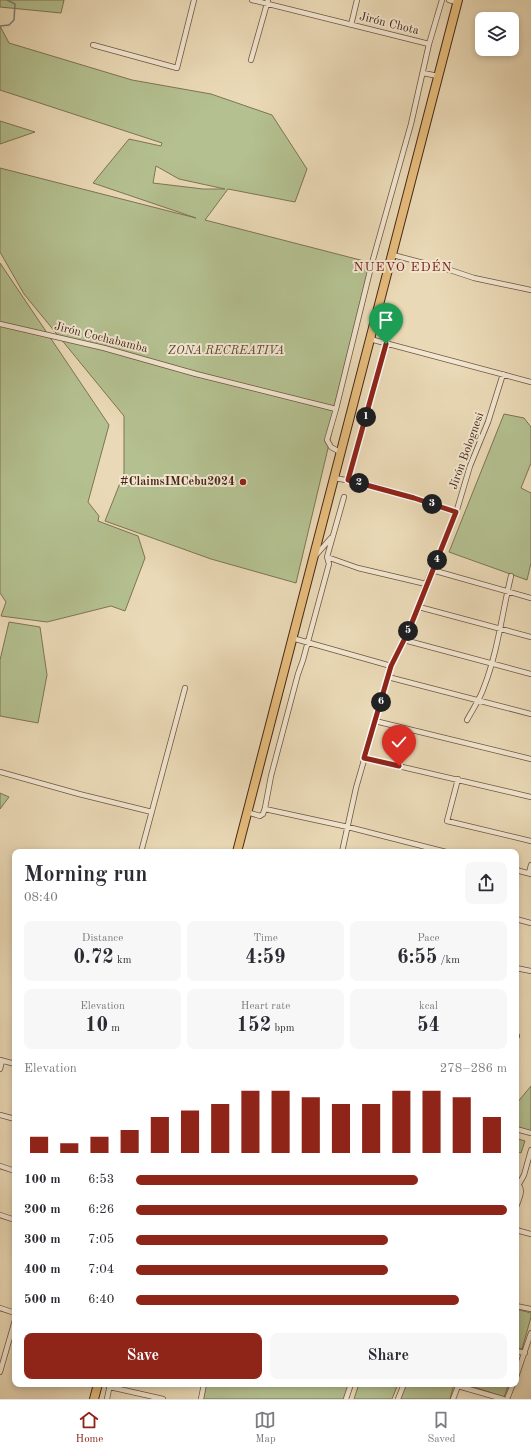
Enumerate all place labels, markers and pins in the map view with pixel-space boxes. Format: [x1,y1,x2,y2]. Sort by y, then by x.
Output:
pin [369,303,403,344]
pin: 1 [356,407,376,427]
pin: 2 [349,473,369,493]
place label: #ClaimsIMCebu2024 [120,476,235,488]
marker: #ClaimsIMCebu2024 [238,477,248,487]
pin: 3 [422,494,442,514]
pin: 4 [427,550,447,570]
pin: 5 [398,621,418,641]
pin: 6 [371,692,391,712]
pin [382,725,416,766]

